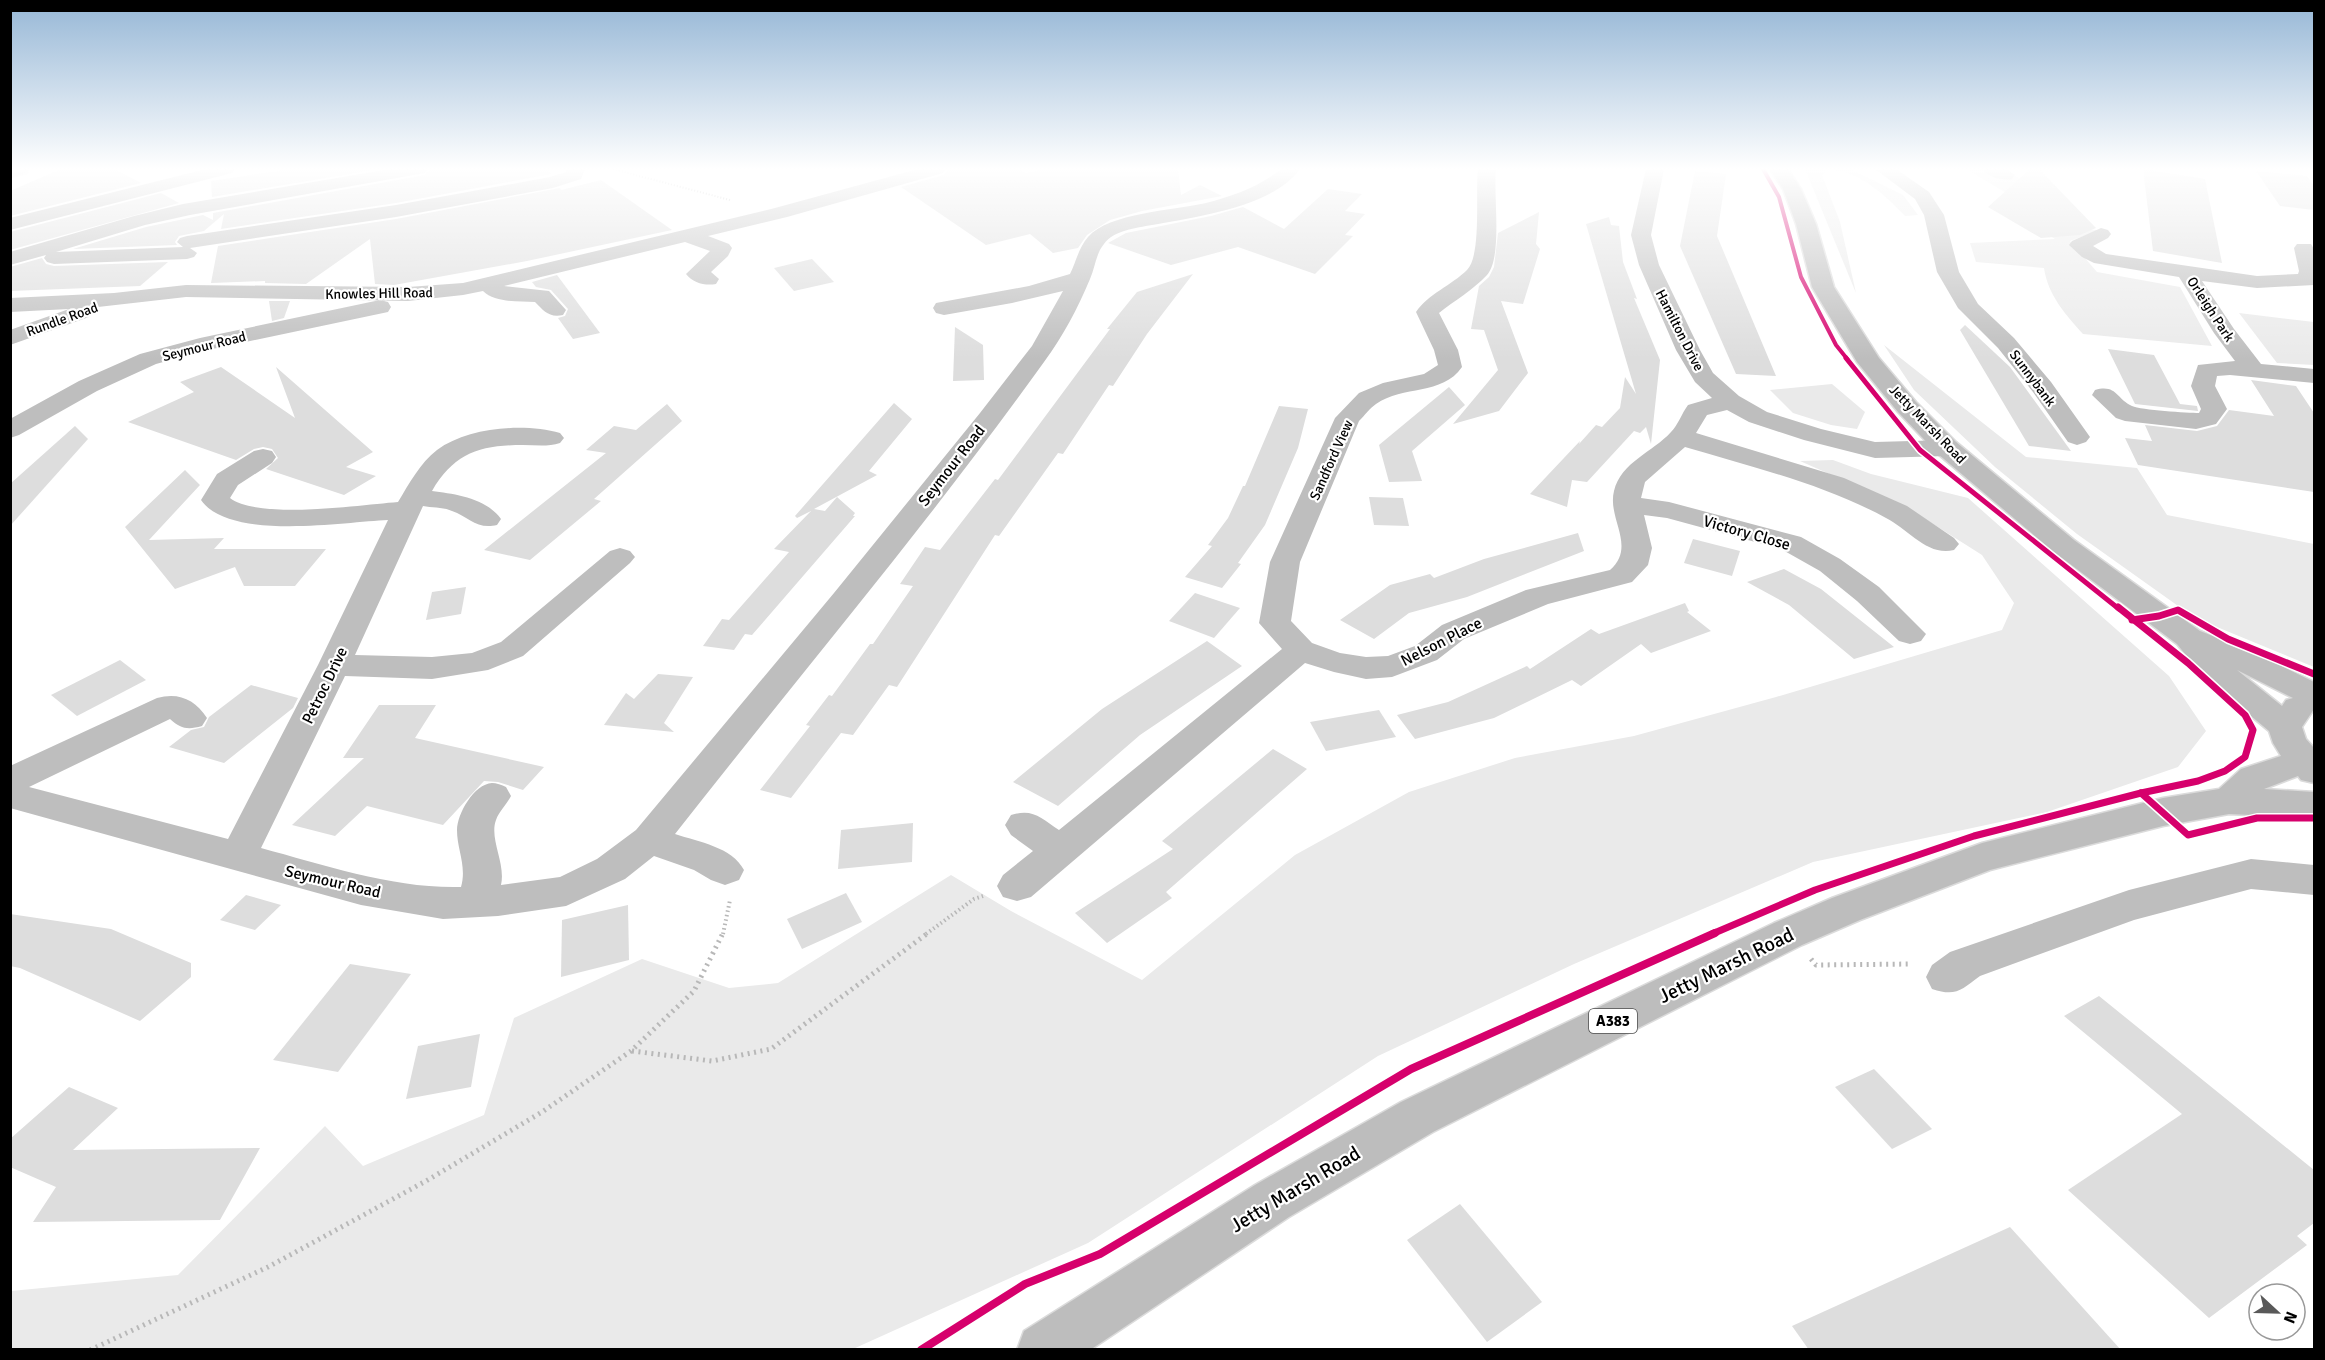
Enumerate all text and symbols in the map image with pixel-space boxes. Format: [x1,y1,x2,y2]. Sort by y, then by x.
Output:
street label: Orleigh Park [2183,274,2238,345]
street label: Knowles Hill Road [325,284,433,303]
street label: Hamilton Drive [1652,287,1707,374]
street label: Rundle Road [24,299,100,340]
street label: Seymour Road [161,328,248,365]
street label: Sunnybank [2006,347,2059,410]
street label: Jetty Marsh Road [1886,381,1970,467]
street label: Sandford View [1306,417,1357,503]
street label: Seymour Road [914,421,990,510]
street label: Victory Close [1701,511,1793,555]
street label: Nelson Place [1398,613,1485,671]
street label: Petroc Drive [298,644,352,727]
street label: Seymour Road [283,861,383,903]
street label: Jetty Marsh Road [1655,922,1798,1009]
road number: A383 [1589,1009,1637,1033]
street label: Jetty Marsh Road [1226,1141,1365,1238]
north arrow [2247,1282,2307,1342]
text: N [2279,1308,2301,1326]

